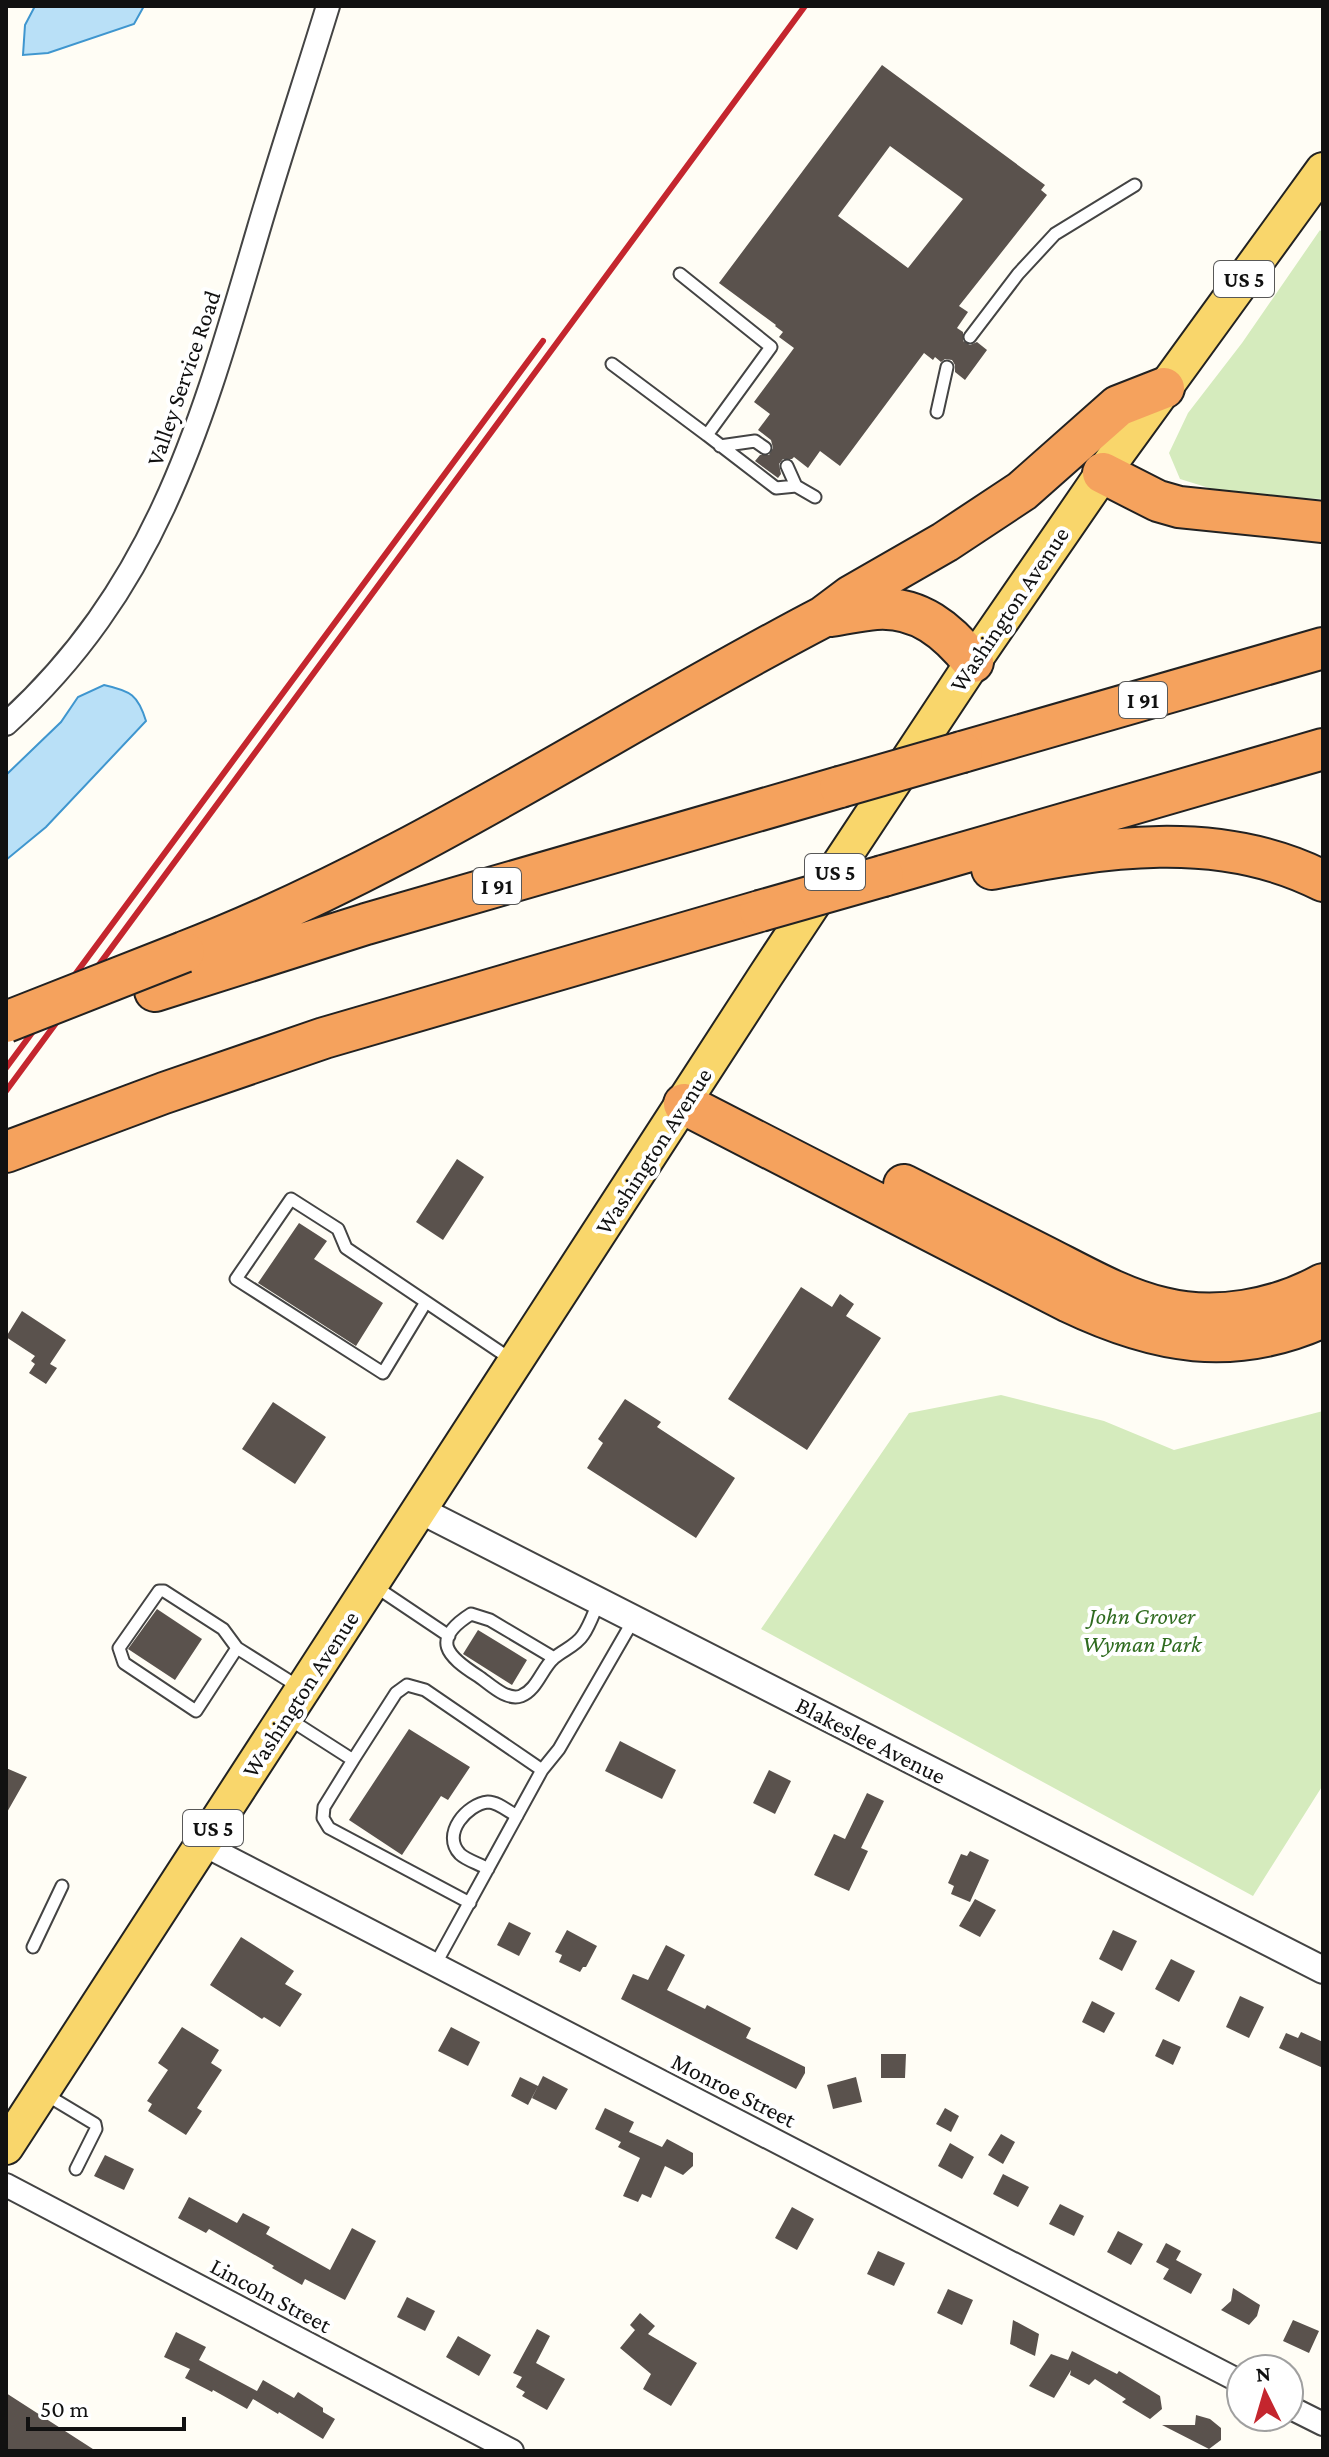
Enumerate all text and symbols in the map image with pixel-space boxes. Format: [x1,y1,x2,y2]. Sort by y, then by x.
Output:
road number: US 5 [1214,261,1274,297]
street label: Valley Service Road [140,286,226,469]
street label: Washington Avenue [944,521,1074,697]
road number: I 91 [1119,682,1167,718]
road number: US 5 [805,854,865,890]
road number: I 91 [473,868,521,904]
street label: Washington Avenue [589,1063,717,1239]
park label: John Grover Wyman Park [1083,1602,1203,1657]
street label: Washington Avenue [236,1606,364,1782]
street label: Blakeslee Avenue [792,1691,950,1789]
road number: US 5 [183,1810,243,1846]
street label: Monroe Street [667,2047,802,2133]
street label: Lincoln Street [206,2252,337,2339]
north arrow [1225,2353,1305,2433]
text: N [1255,2360,1272,2387]
scale bar [28,2381,184,2431]
text: 50 m [40,2395,89,2422]

